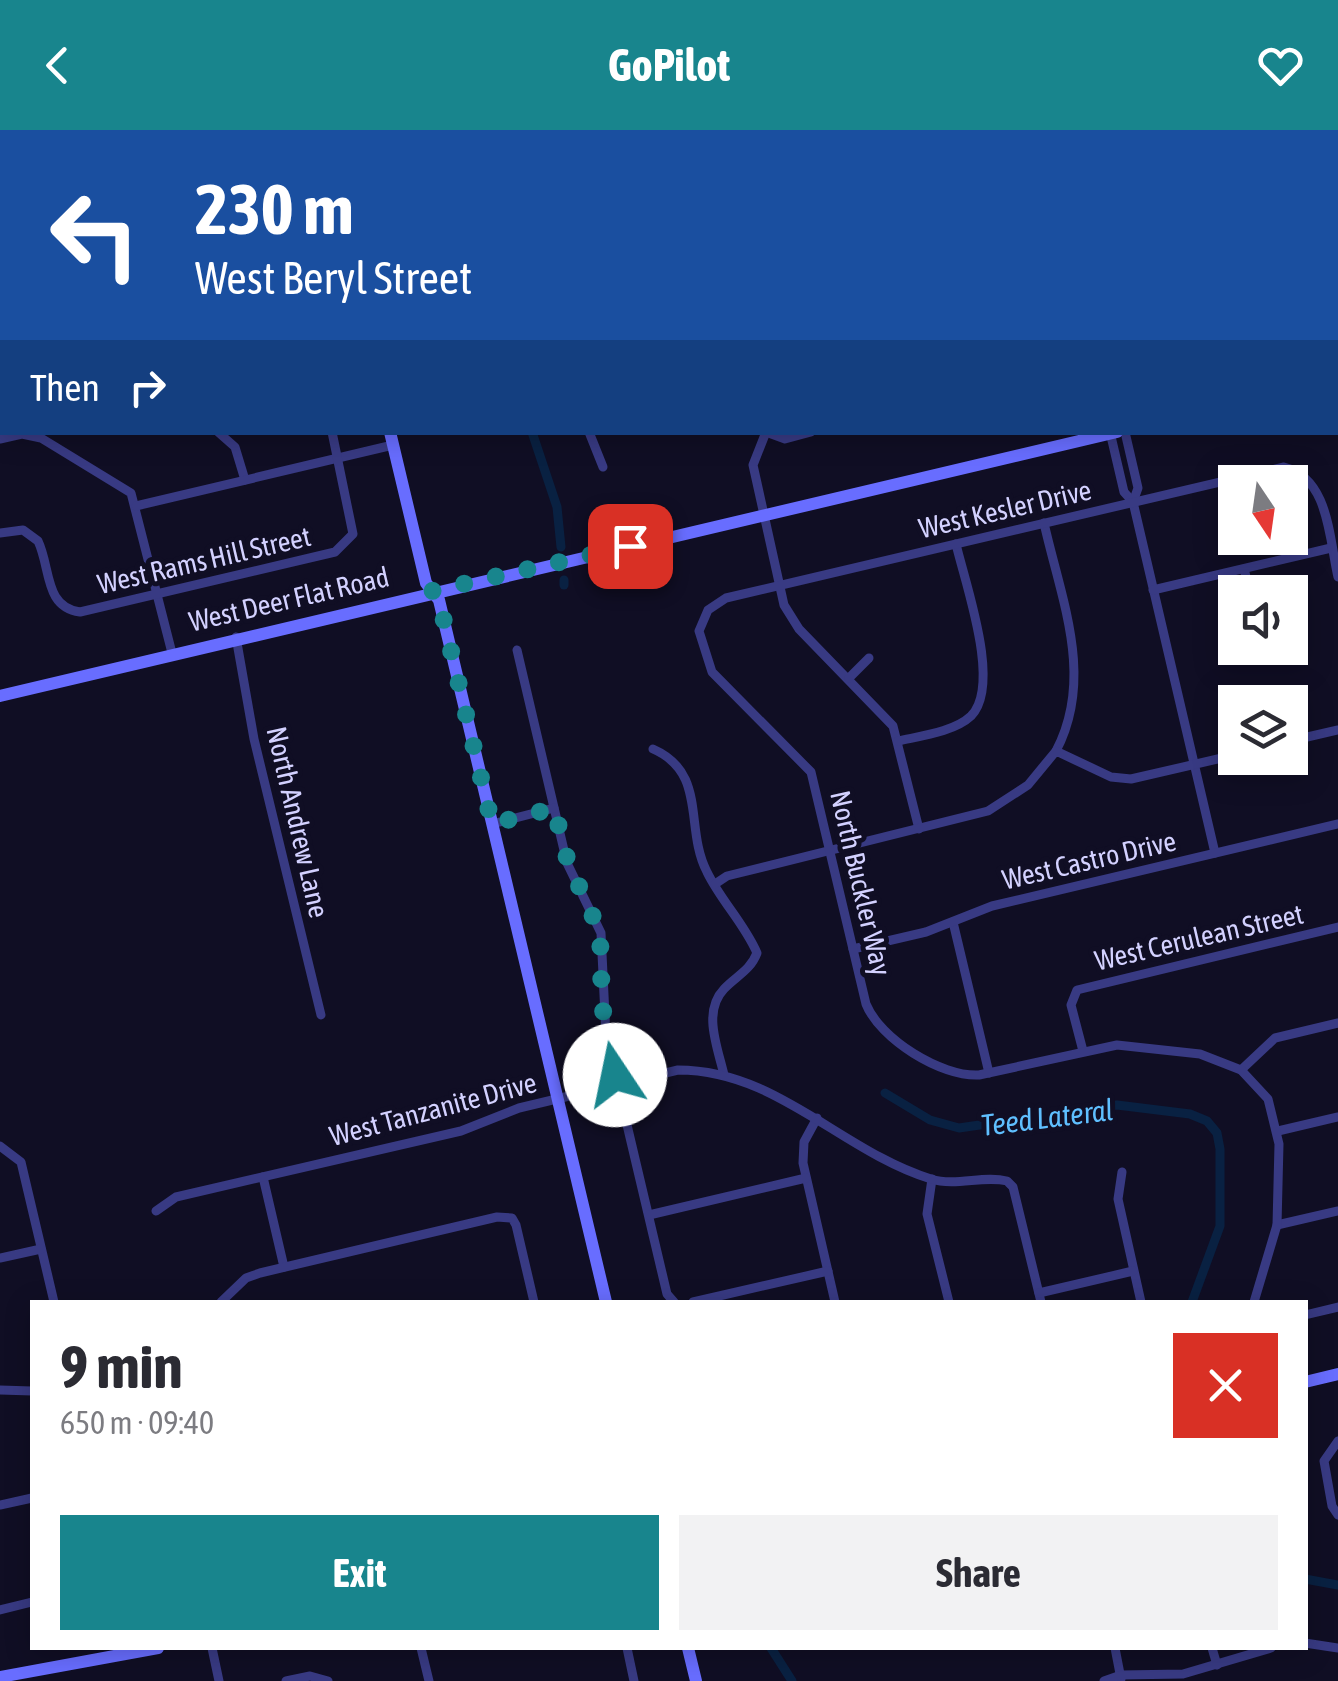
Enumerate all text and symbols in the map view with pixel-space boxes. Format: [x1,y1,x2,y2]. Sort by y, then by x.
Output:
icon: back [30,38,85,93]
icon: heart [1253,38,1308,93]
text: GoPilot [608,39,730,91]
text: 230 m [195,169,354,249]
icon: left [30,170,160,300]
text: West Beryl Street [195,252,472,304]
icon: right [120,360,175,415]
text: Then [30,366,100,409]
north arrow [1218,465,1308,555]
map controls [1218,465,1308,775]
street label: West Kesler Drive [916,474,1094,544]
pin [588,504,673,589]
icon: arrive [603,519,658,574]
street label: West Rams Hill Street [94,520,314,600]
street label: West Deer Flat Road [186,560,392,638]
button: sound [1218,575,1308,665]
button: layers [1218,685,1308,775]
street label: North Andrew Lane [260,723,336,921]
street label: North Buckler Way [824,788,898,978]
street label: West Castro Drive [999,824,1179,896]
street label: West Cerulean Street [1092,897,1306,977]
position arrow [563,1023,667,1127]
street label: West Tanzanite Drive [326,1066,540,1152]
water label: Teed Lateral [979,1092,1115,1142]
text: 9 min [60,1332,183,1401]
button: close [1173,1333,1278,1438]
text: 650 m · 09:40 [60,1404,214,1441]
button: Exit [60,1515,659,1630]
button: Share [679,1515,1278,1630]

